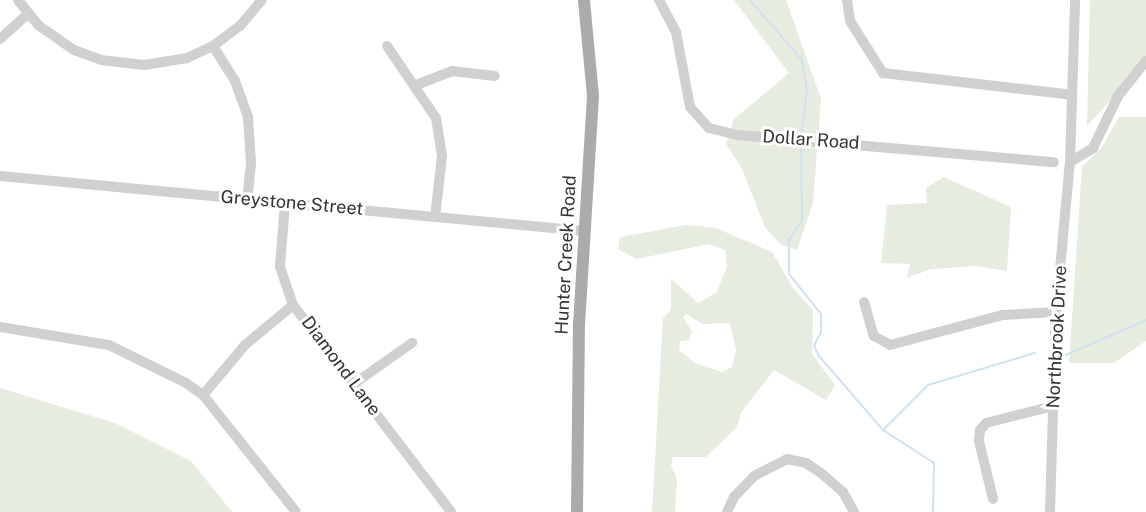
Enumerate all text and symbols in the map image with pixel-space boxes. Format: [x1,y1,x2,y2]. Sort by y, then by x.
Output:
street label: Dollar Road [762,126,860,154]
street label: Hunter Creek Road [551,175,581,335]
street label: Greystone Street [220,186,364,220]
street label: Northbrook Drive [1042,265,1072,409]
street label: Diamond Lane [297,312,385,420]

